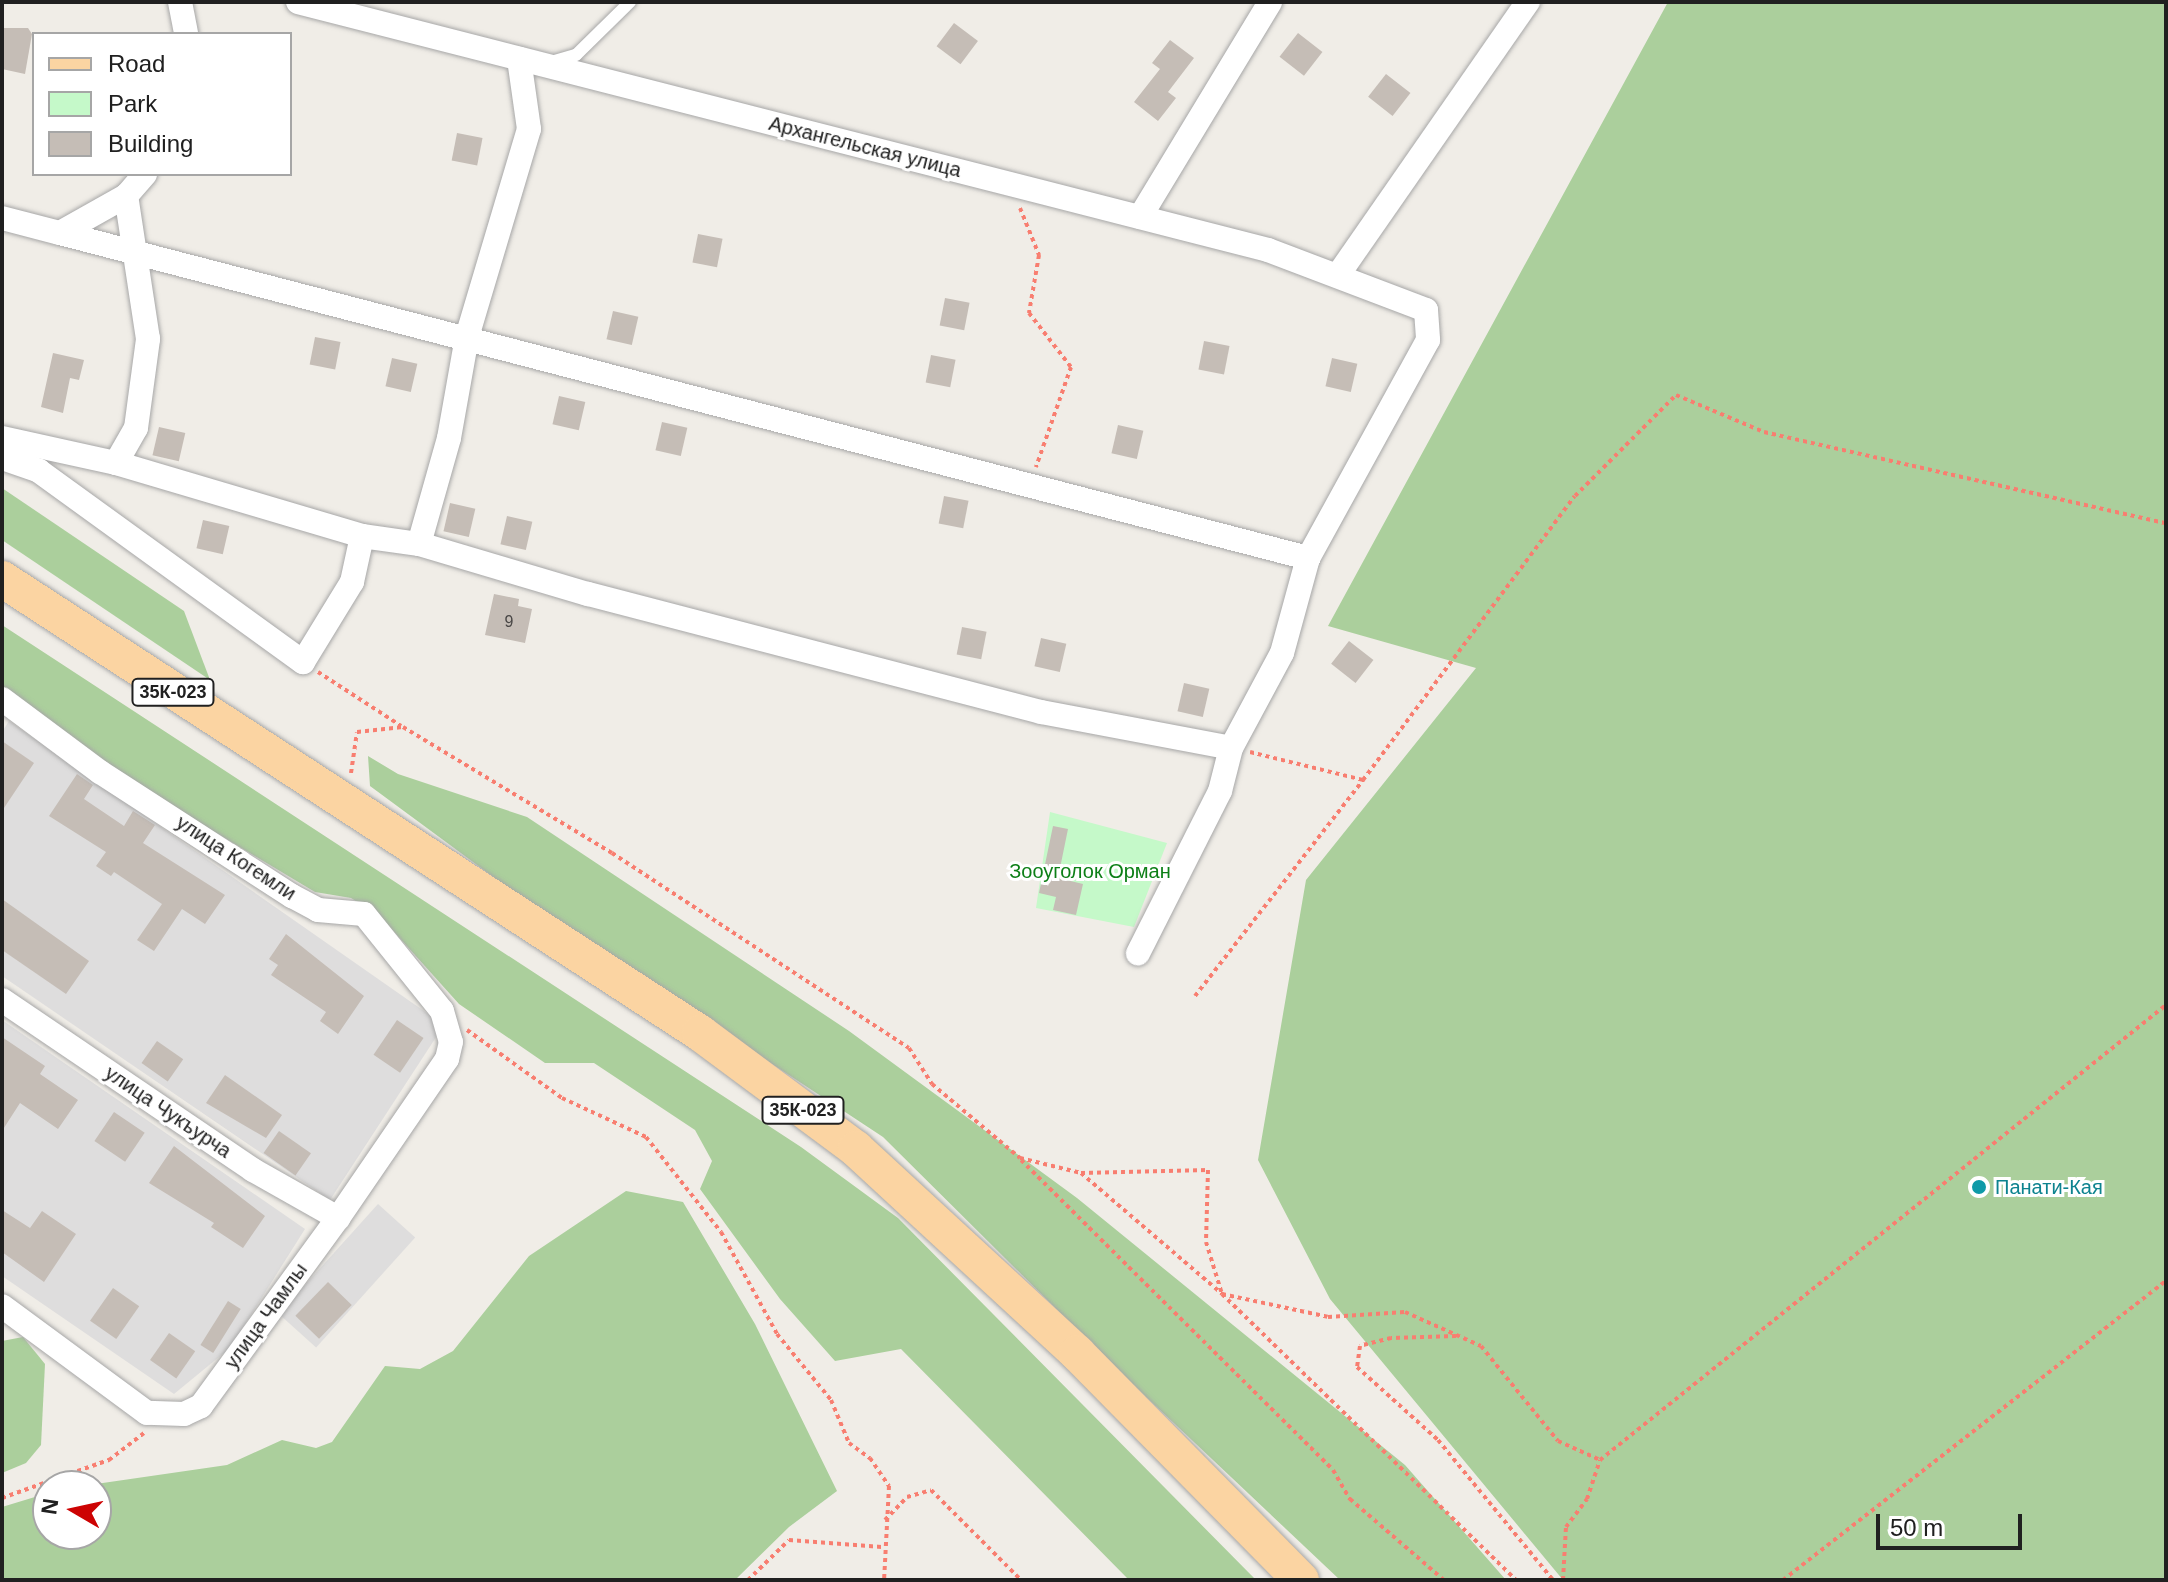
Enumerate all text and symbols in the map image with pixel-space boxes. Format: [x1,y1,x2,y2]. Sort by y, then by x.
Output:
legend [32,32,292,176]
text: Road [108,50,165,77]
text: Park [108,90,157,117]
street label: Архангельская улица [766,111,964,183]
text: Building [108,130,193,157]
house number: 9 [505,612,513,632]
road number: 35К-023 [131,678,215,706]
street label: улица Когемли [172,810,300,906]
park label: Зооуголок Орман [1009,859,1171,883]
street label: улица Чукъурча [100,1061,236,1163]
road number: 35К-023 [761,1096,845,1124]
place label: Панати-Кая [1995,1175,2103,1199]
marker: Панати-Кая [1970,1178,1988,1196]
street label: улица Чамлы [220,1258,312,1374]
north arrow [32,1470,112,1550]
text: N [36,1497,63,1516]
scale bar [1880,1498,2026,1548]
text: 50 m [1890,1514,1943,1541]

